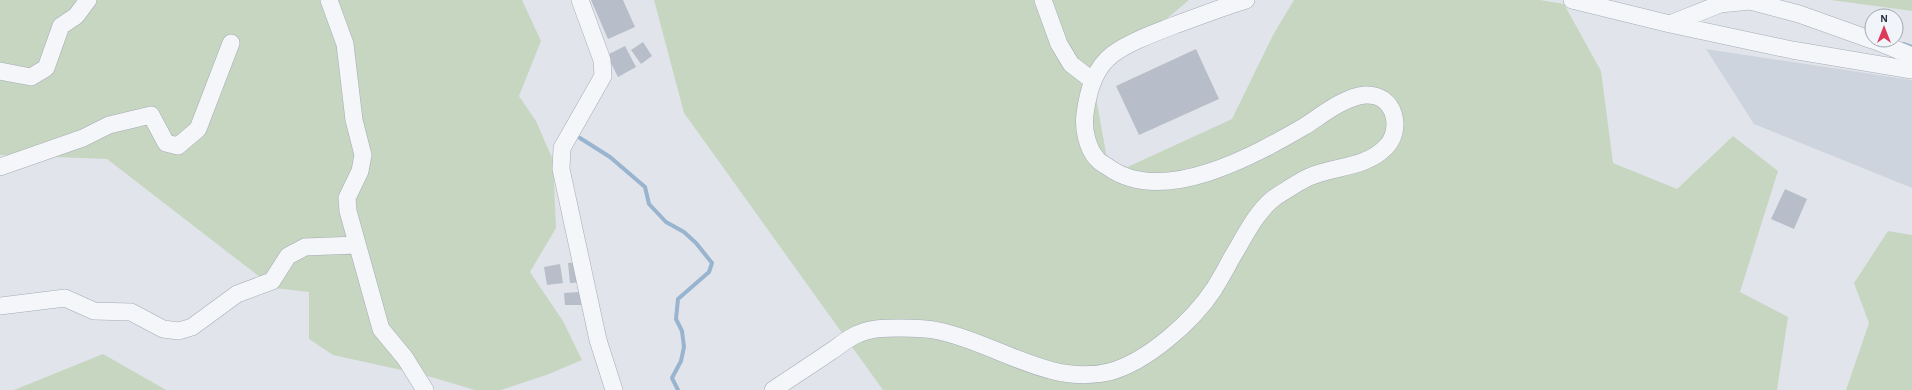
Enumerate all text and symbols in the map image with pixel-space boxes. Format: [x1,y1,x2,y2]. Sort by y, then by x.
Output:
north arrow [1864,8,1904,48]
text: N [1880,13,1888,24]

